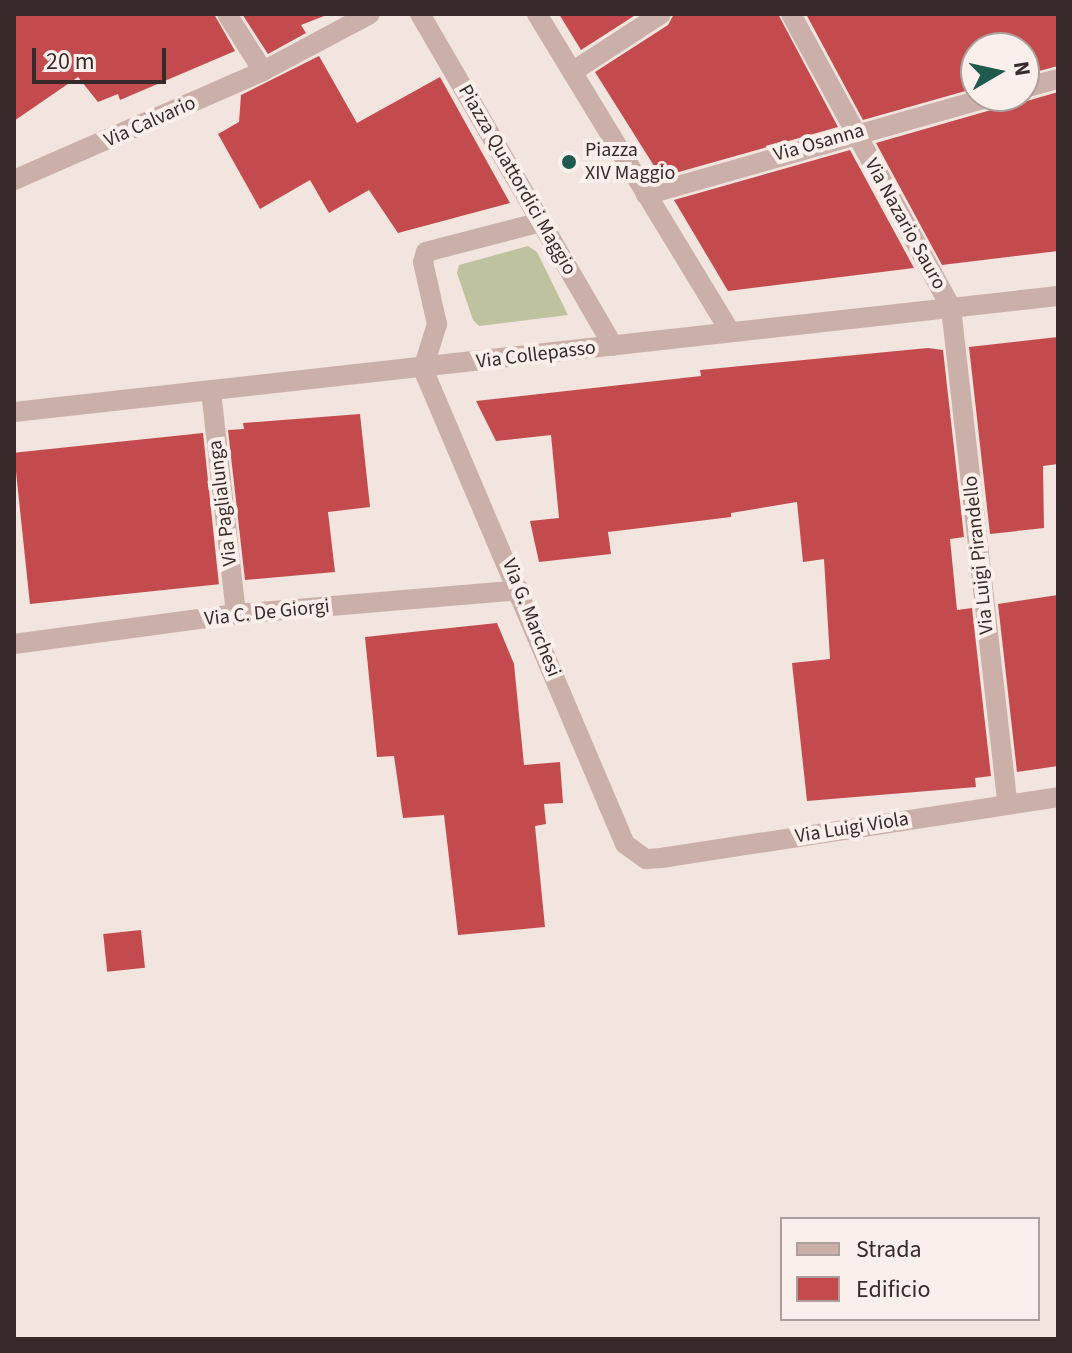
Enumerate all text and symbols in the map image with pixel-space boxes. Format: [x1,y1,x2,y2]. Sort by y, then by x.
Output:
scale bar [36,32,170,82]
north arrow [960,32,1040,112]
text: 20 m [46,44,95,79]
text: N [1005,59,1039,78]
street label: Piazza Quattordici Maggio [453,80,581,280]
street label: Via Calvario [101,91,199,153]
street label: Via Osanna [771,119,867,167]
place label: Piazza XIV Maggio [585,138,675,185]
marker: Piazza XIV Maggio [560,153,578,171]
street label: Via Nazario Sauro [859,154,951,294]
street label: Via Collepasso [475,336,597,374]
street label: Via Paglialunga [203,439,243,567]
street label: Via Luigi Pirandello [959,474,999,636]
street label: Via G. Marchesi [496,555,566,681]
street label: Via C. De Giorgi [203,594,331,632]
street label: Via Luigi Viola [793,807,911,849]
legend [780,1217,1040,1321]
text: Strada [856,1232,922,1267]
text: Edificio [856,1272,930,1307]

